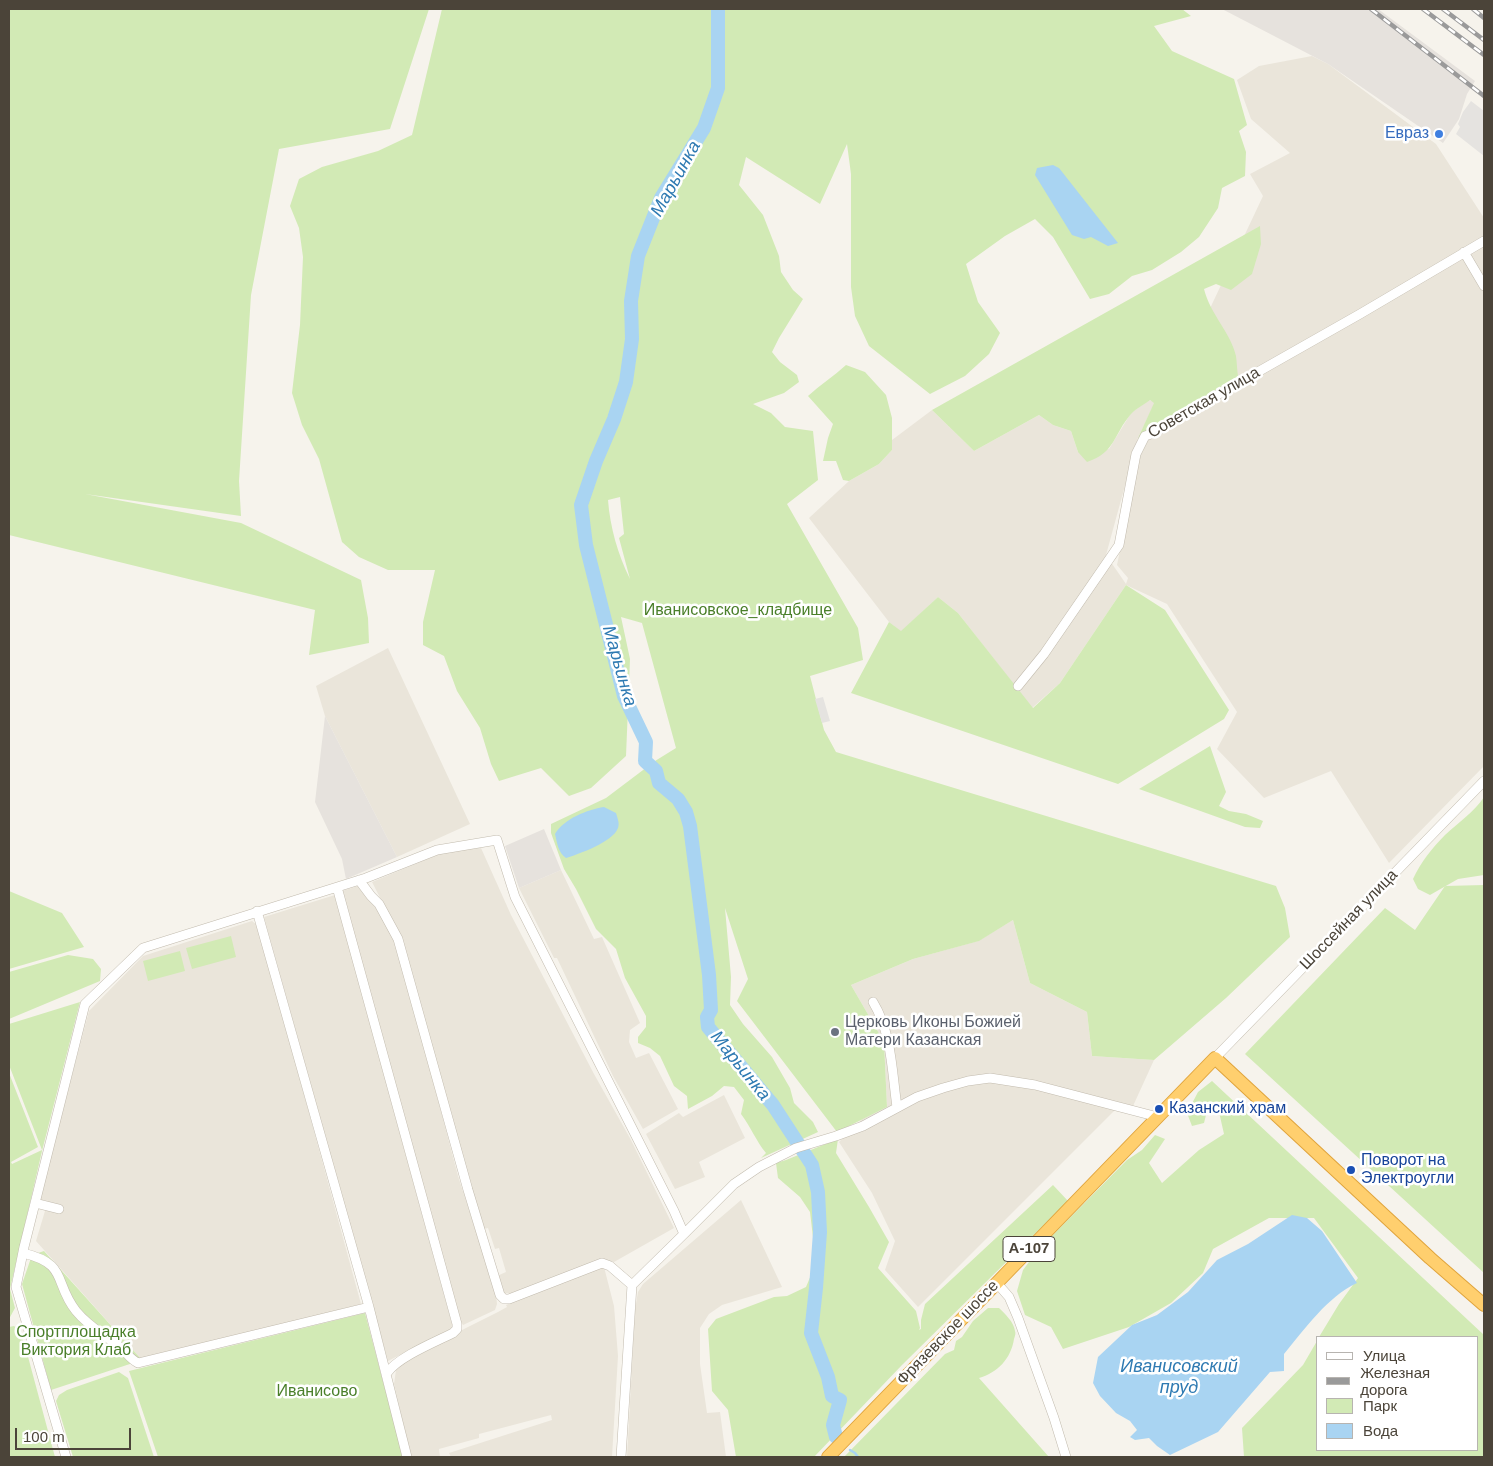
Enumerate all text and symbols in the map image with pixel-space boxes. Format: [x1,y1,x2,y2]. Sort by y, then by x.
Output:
place label: Евраз [1385,124,1429,144]
marker: Евраз [1433,128,1445,140]
water label: Марьинка [646,137,706,221]
street label: Советская улица [1145,363,1263,443]
park label: Иванисовское_кладбище [644,601,832,621]
water label: Марьинка [597,623,641,709]
street label: Шоссейная улица [1296,866,1402,974]
place label: Церковь Иконы Божией Матери Казанская [845,1013,1021,1051]
marker: Церковь Иконы Божией Матери Казанская [829,1026,841,1038]
water label: Марьинка [705,1027,775,1105]
place label: Казанский храм [1169,1099,1286,1119]
marker: Казанский храм [1153,1103,1165,1115]
place label: Поворот на Электроугли [1361,1151,1454,1189]
marker: Поворот на Электроугли [1345,1164,1357,1176]
road number: А-107 [1003,1236,1055,1262]
street label: Фрязевское шоссе [893,1277,1003,1389]
park label: Спортплощадка Виктория Клаб [16,1323,136,1361]
legend [1316,1336,1478,1451]
text: Улица [1363,1347,1406,1364]
water label: Иванисовский пруд [1120,1356,1238,1398]
text: Железная дорога [1360,1364,1430,1398]
park label: Иванисово [277,1382,357,1402]
text: Парк [1363,1397,1397,1414]
scale bar [18,1418,134,1450]
text: Вода [1363,1422,1398,1439]
text: 100 m [23,1428,65,1445]

